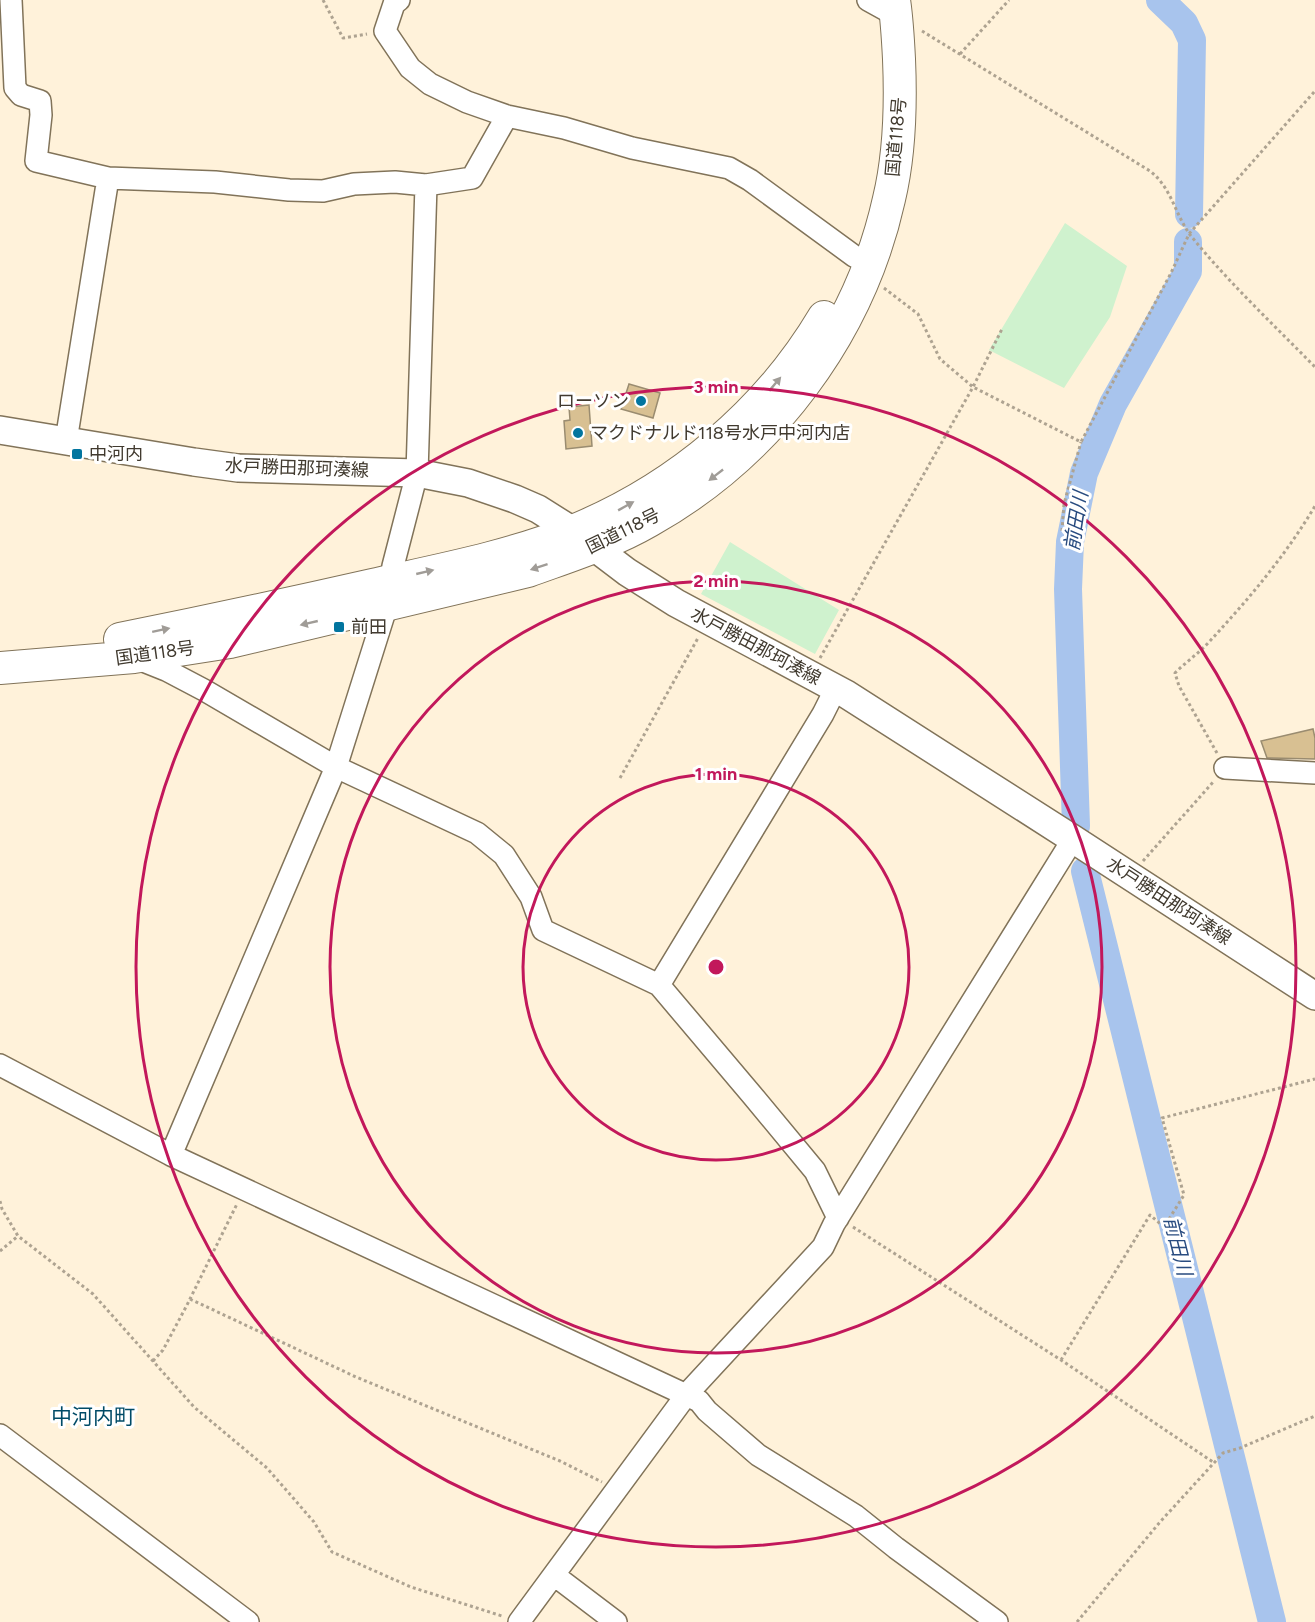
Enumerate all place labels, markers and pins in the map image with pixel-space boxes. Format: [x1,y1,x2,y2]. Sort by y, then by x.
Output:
place label: ローソン [557,390,629,412]
marker: ローソン [634,394,648,408]
place label: マクドナルド118号水戸中河内店 [590,422,850,444]
marker: マクドナルド118号水戸中河内店 [571,426,585,440]
place label: 中河内 [89,443,143,465]
marker: 中河内 [70,447,84,461]
place label: 前田 [351,616,387,638]
marker: 前田 [332,620,346,634]
centre of rings [706,957,726,977]

